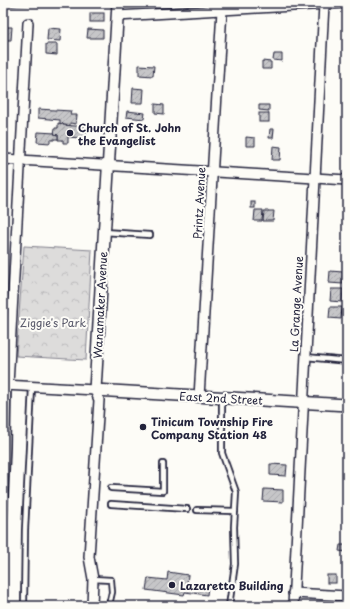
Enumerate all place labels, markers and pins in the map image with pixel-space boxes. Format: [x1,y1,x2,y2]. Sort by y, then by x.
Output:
place label: Church of St. John the Evangelist [78,119,181,149]
marker: Church of St. John the Evangelist [65,128,75,138]
place label: Tinicum Township Fire Company Station 48 [151,413,273,443]
marker: Tinicum Township Fire Company Station 48 [138,422,148,432]
place label: Lazaretto Building [180,577,284,594]
marker: Lazaretto Building [167,580,177,590]

